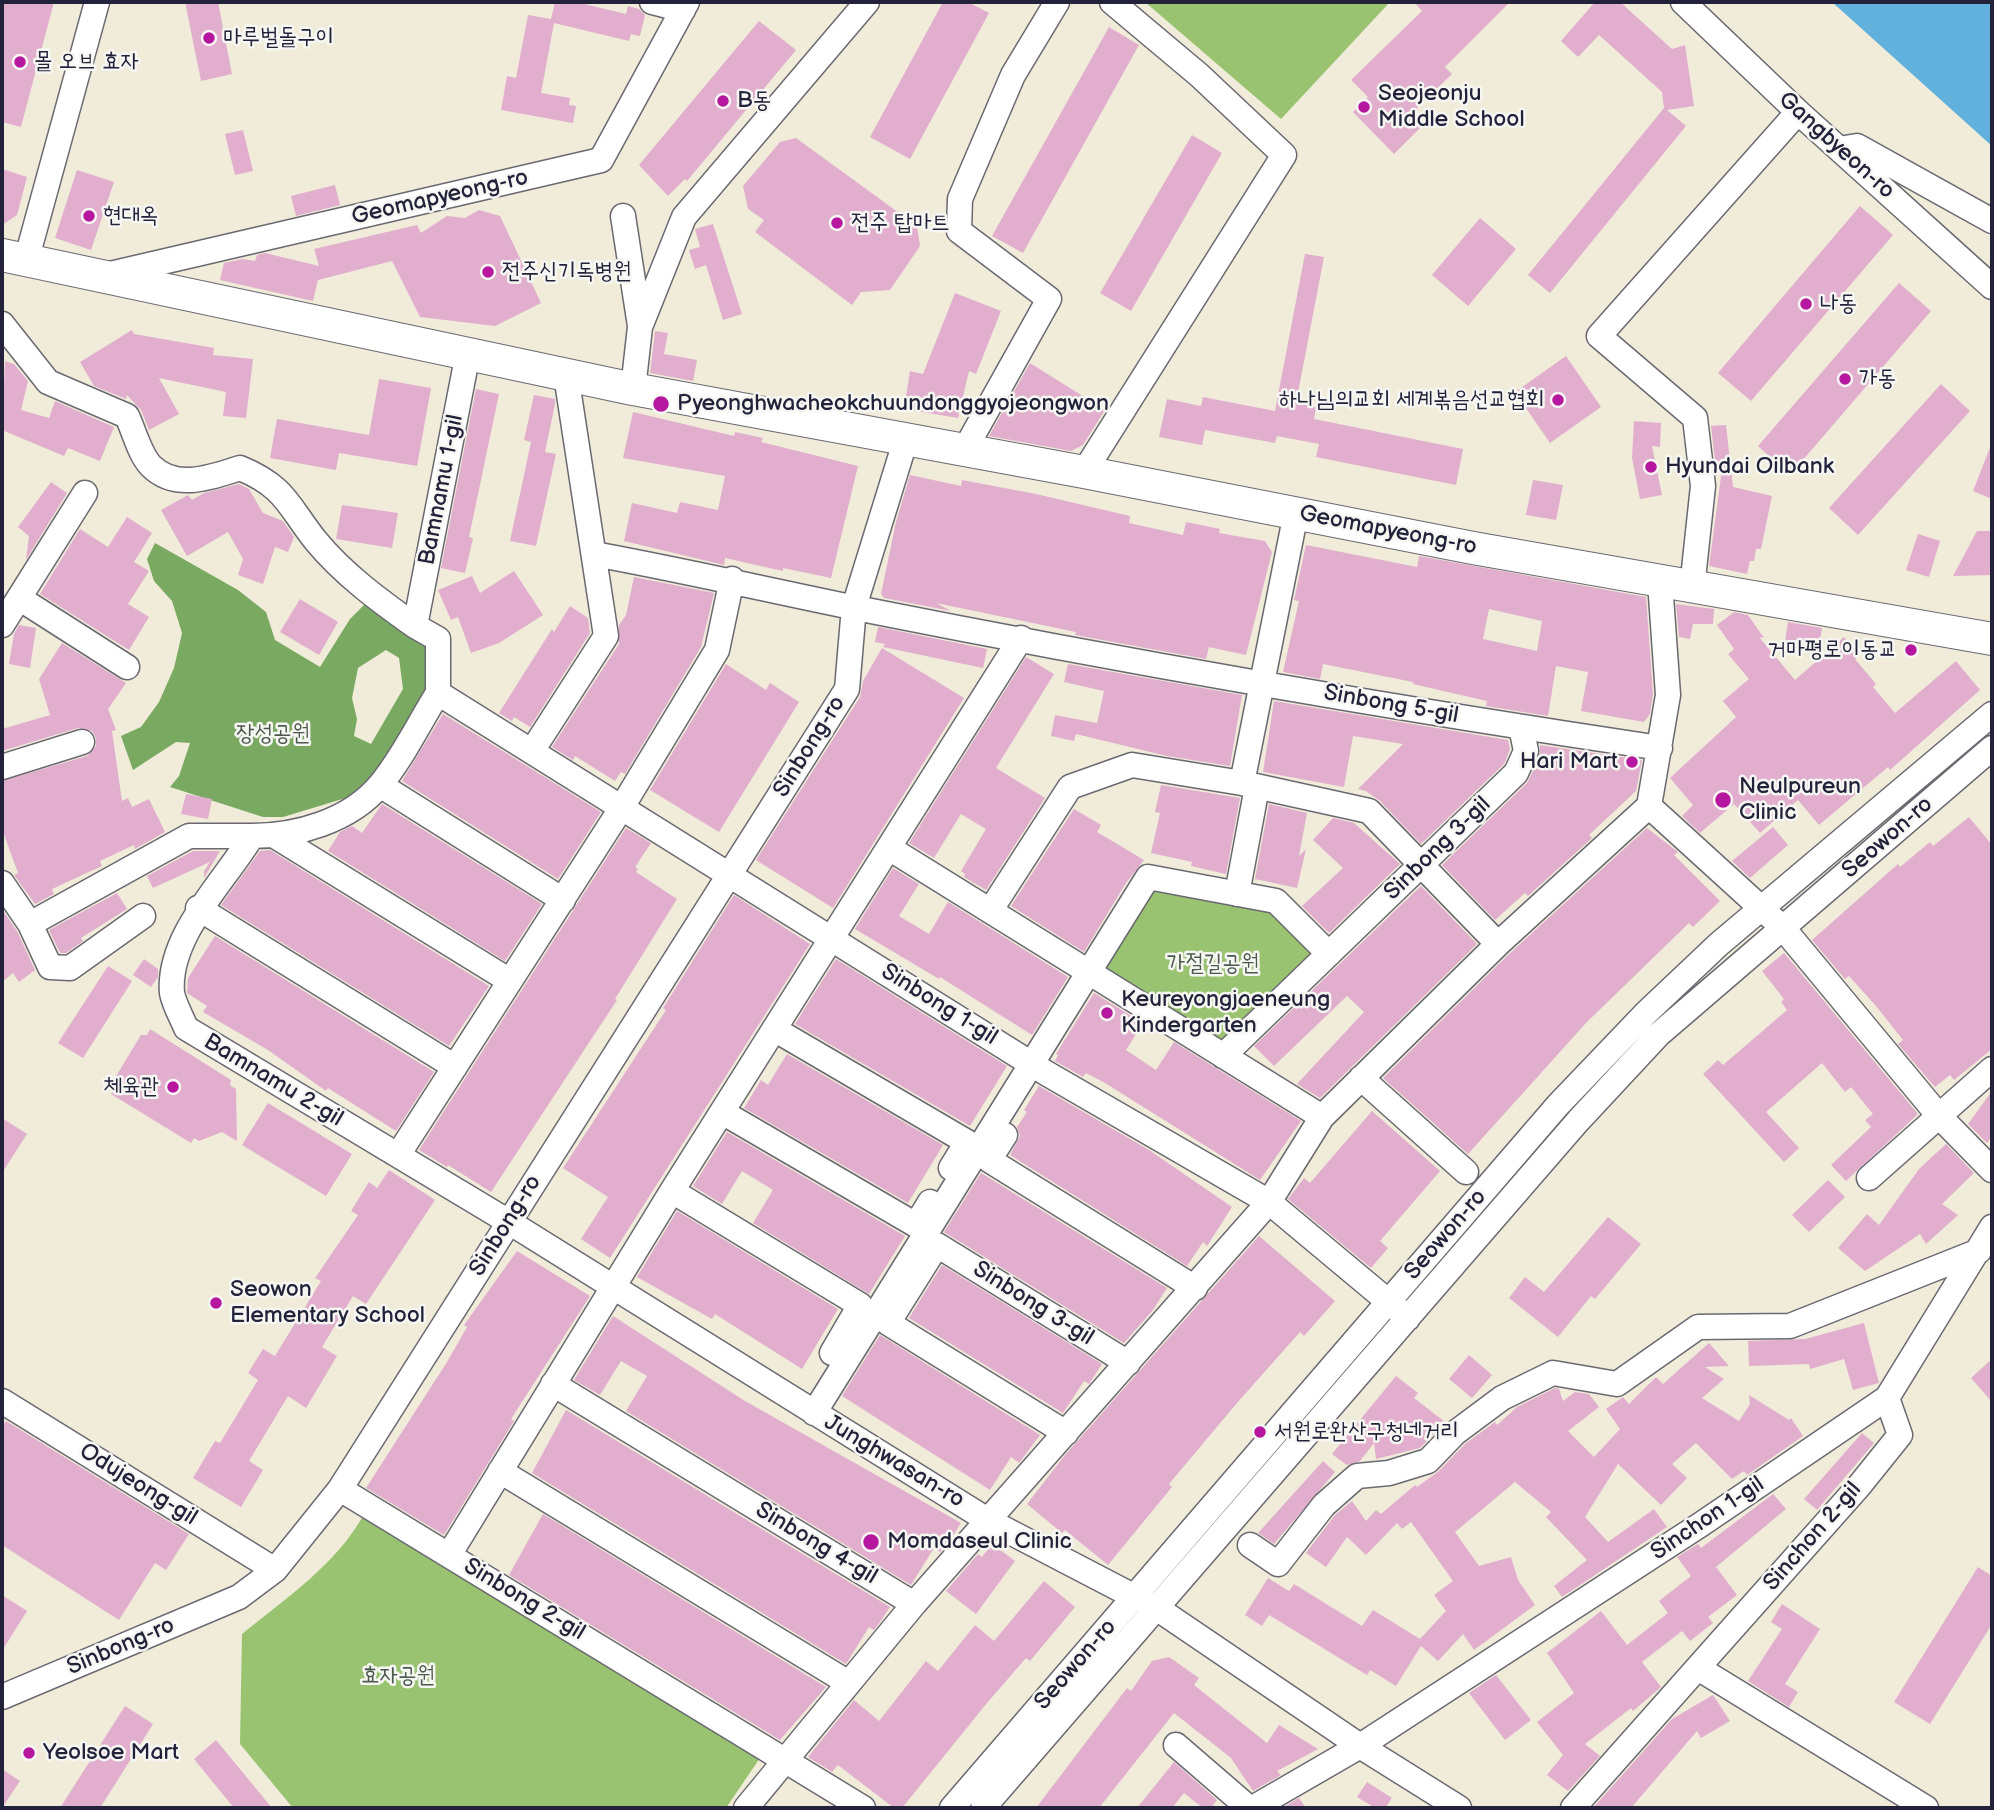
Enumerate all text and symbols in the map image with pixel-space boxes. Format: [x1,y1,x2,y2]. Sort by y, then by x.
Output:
place label: 마루벌돌구이 [223,24,334,52]
marker: 마루벌돌구이 [201,30,217,46]
place label: 몰 오브 효자 [34,48,139,76]
marker: 몰 오브 효자 [12,54,28,70]
place label: Seojeonju Middle School [1378,80,1525,134]
place label: B동 [737,87,771,115]
street label: Gangbyeon-ro [1772,87,1900,205]
marker: B동 [715,93,731,109]
marker: Seojeonju Middle School [1356,99,1372,115]
street label: Geomapyeong-ro [349,164,531,232]
place label: 현대옥 [103,202,159,230]
marker: 현대옥 [81,208,97,224]
place label: 전주 탑마트 [851,209,950,237]
marker: 전주 탑마트 [829,215,845,231]
place label: 전주신기독병원 [502,258,632,286]
marker: 전주신기독병원 [480,264,496,280]
place label: 나동 [1820,290,1857,318]
marker: 나동 [1798,296,1814,312]
place label: 가동 [1859,365,1896,393]
marker: 가동 [1837,371,1853,387]
place label: 하나님의교회 세계볶음선교협회 [1279,386,1544,414]
place label: Pyeonghwacheokchuundonggyojeongwon [677,390,1109,418]
marker: 하나님의교회 세계볶음선교협회 [1550,392,1566,408]
marker: Pyeonghwacheokchuundonggyojeongwon [651,394,671,414]
street label: Bamnamu 1-gil [414,412,470,568]
place label: Hyundai Oilbank [1665,453,1834,481]
marker: Hyundai Oilbank [1643,459,1659,475]
street label: Geomapyeong-ro [1297,500,1479,562]
place label: 거마평로이동교 [1767,636,1897,664]
marker: 거마평로이동교 [1903,642,1919,658]
street label: Sinbong 5-gil [1321,680,1461,730]
street label: Sinbong-ro [768,691,852,803]
park label: 장성공원 [236,720,310,748]
place label: Hari Mart [1520,748,1618,776]
marker: Hari Mart [1624,754,1640,770]
place label: Neulpureun Clinic [1739,773,1861,827]
marker: Neulpureun Clinic [1713,790,1733,810]
street label: Sinbong 3-gil [1379,791,1497,907]
street label: Seowon-ro [1837,791,1939,885]
park label: 가절길공원 [1167,950,1259,978]
street label: Sinbong 1-gil [876,958,1002,1052]
place label: Keureyongjaeneung Kindergarten [1121,986,1330,1040]
marker: Keureyongjaeneung Kindergarten [1099,1005,1115,1021]
street label: Bamnamu 2-gil [198,1029,348,1133]
place label: 체육관 [103,1073,159,1101]
marker: 체육관 [165,1079,181,1095]
street label: Sinbong-ro [464,1170,548,1282]
street label: Seowon-ro [1399,1184,1493,1286]
street label: Sinbong 3-gil [967,1256,1099,1352]
place label: Seowon Elementary School [230,1276,425,1330]
marker: Seowon Elementary School [208,1295,224,1311]
street label: Junghwasan-ro [819,1409,969,1515]
place label: 서원로완산구청네거리 [1274,1418,1459,1446]
marker: 서원로완산구청네거리 [1252,1424,1268,1440]
street label: Odujeong-gil [74,1438,202,1532]
street label: Sinchon 1-gil [1646,1471,1770,1567]
street label: Sinchon 2-gil [1758,1477,1868,1597]
street label: Sinbong 4-gil [750,1497,882,1591]
place label: Momdaseul Clinic [887,1528,1072,1556]
marker: Momdaseul Clinic [861,1532,881,1552]
street label: Sinbong 2-gil [458,1553,590,1647]
street label: Sinbong-ro [63,1612,179,1682]
street label: Seowon-ro [1029,1614,1123,1716]
park label: 효자공원 [361,1662,435,1690]
place label: Yeolsoe Mart [43,1739,179,1767]
marker: Yeolsoe Mart [21,1745,37,1761]

